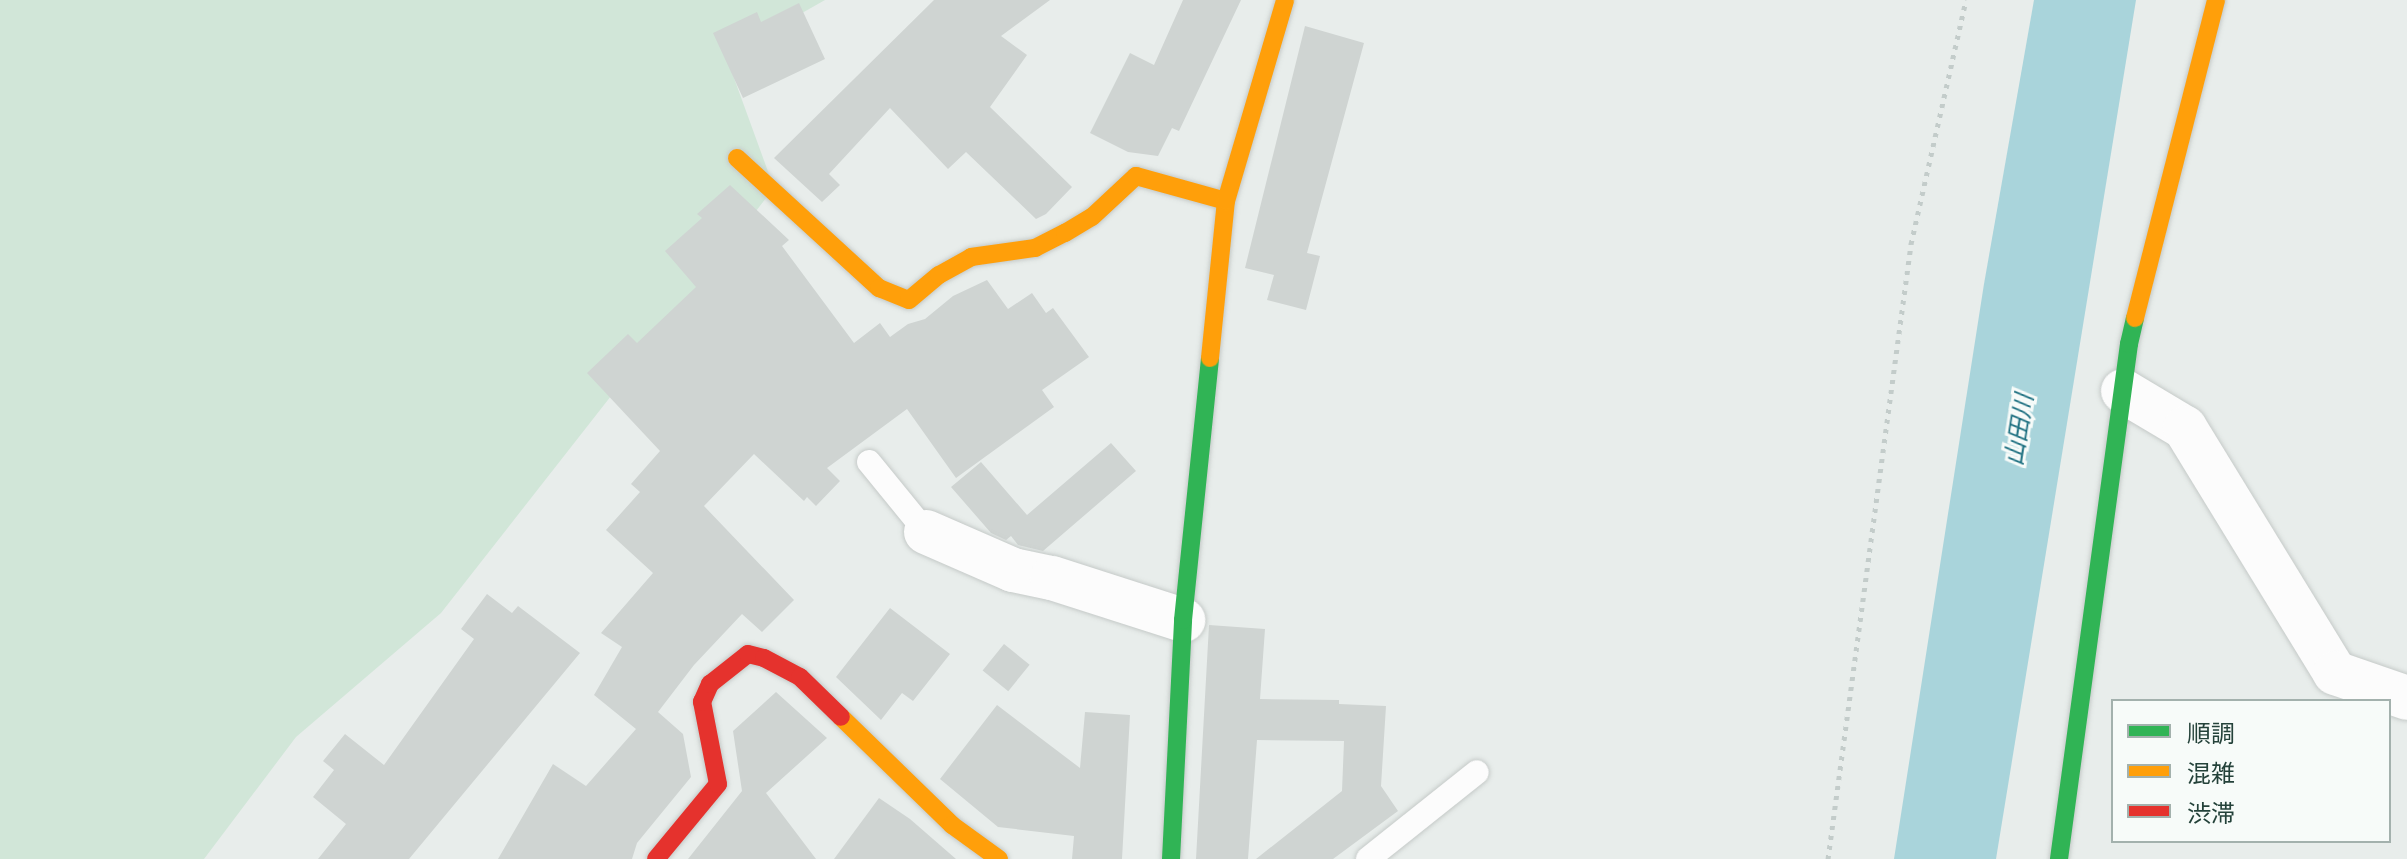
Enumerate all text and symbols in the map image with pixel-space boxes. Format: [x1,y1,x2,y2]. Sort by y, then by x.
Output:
water label: 山田川 [2000,392,2040,468]
legend [2111,699,2391,843]
text: 順調 [2187,720,2235,749]
text: 混雑 [2187,760,2235,789]
text: 渋滞 [2187,800,2235,829]

